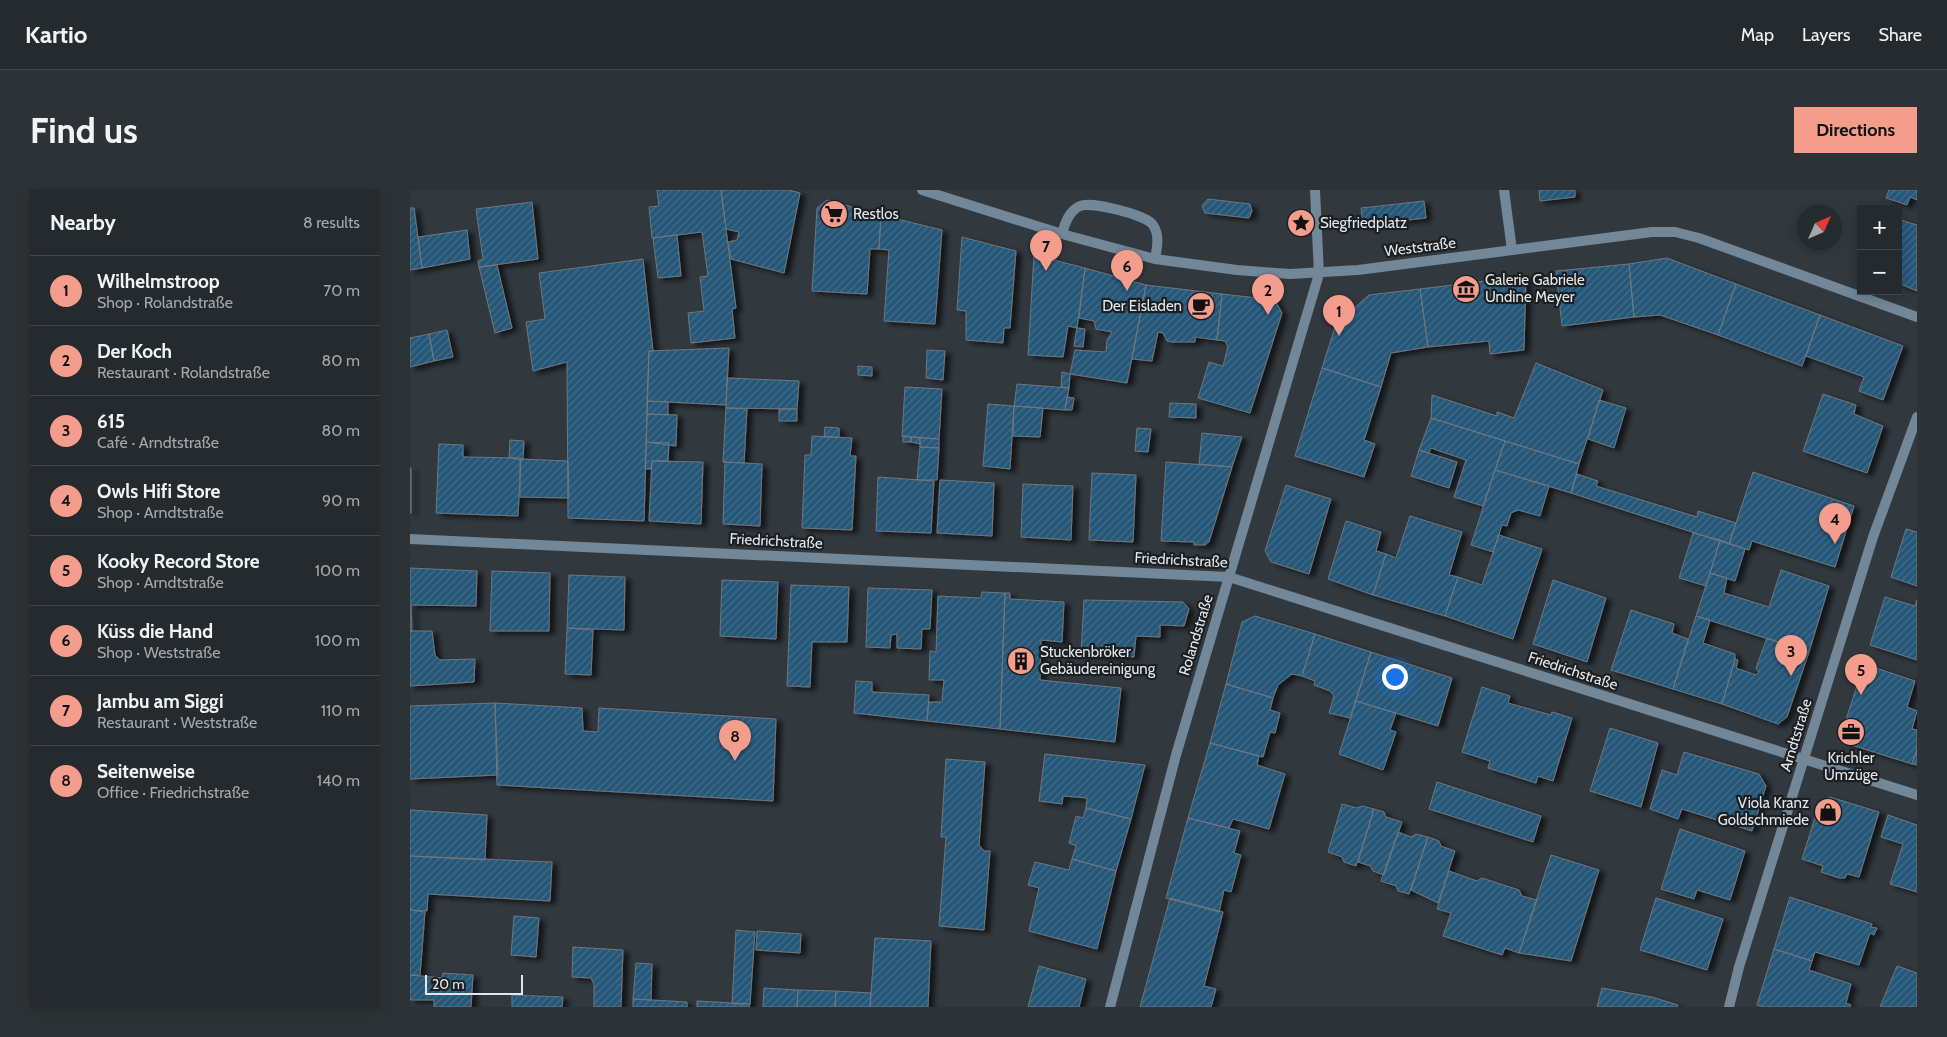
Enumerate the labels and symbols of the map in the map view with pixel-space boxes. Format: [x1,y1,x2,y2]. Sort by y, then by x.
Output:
supermarket icon: Restlos [819,199,849,229]
place label: Restlos [853,205,899,223]
north arrow [1797,205,1842,250]
place icon: Siegfriedplatz [1286,208,1316,238]
place label: Siegfriedplatz [1320,214,1407,232]
pin: 7 [1030,230,1062,271]
street label: Weststraße [1383,234,1457,260]
pin: 6 [1111,250,1143,291]
place label: Galerie Gabriele Undine Meyer [1485,271,1585,306]
pin: 2 [1252,274,1284,315]
museum icon: Galerie Gabriele Undine Meyer [1451,274,1481,304]
cafe icon: Der Eisladen [1186,291,1216,321]
pin: 1 [1323,295,1355,336]
place label: Der Eisladen [1102,297,1182,315]
pin: 4 [1819,503,1851,544]
street label: Friedrichstraße [729,530,823,552]
street label: Friedrichstraße [1134,549,1228,571]
street label: Rolandstraße [1175,592,1217,678]
pin: 3 [1775,635,1807,676]
place label: Stuckenbröker Gebäudereinigung [1040,643,1156,678]
building icon: Stuckenbröker Gebäudereinigung [1006,646,1036,676]
street label: Friedrichstraße [1526,648,1620,694]
pin: 5 [1845,654,1877,695]
your location [1382,664,1408,690]
street label: Arndtstraße [1776,696,1816,774]
office icon: Krichler Umzüge [1836,717,1866,747]
pin: 8 [719,720,751,761]
place label: Krichler Umzüge [1824,749,1878,784]
place label: Viola Kranz Goldschmiede [1718,794,1809,829]
shop icon: Viola Kranz Goldschmiede [1813,797,1843,827]
scale bar [425,972,522,995]

